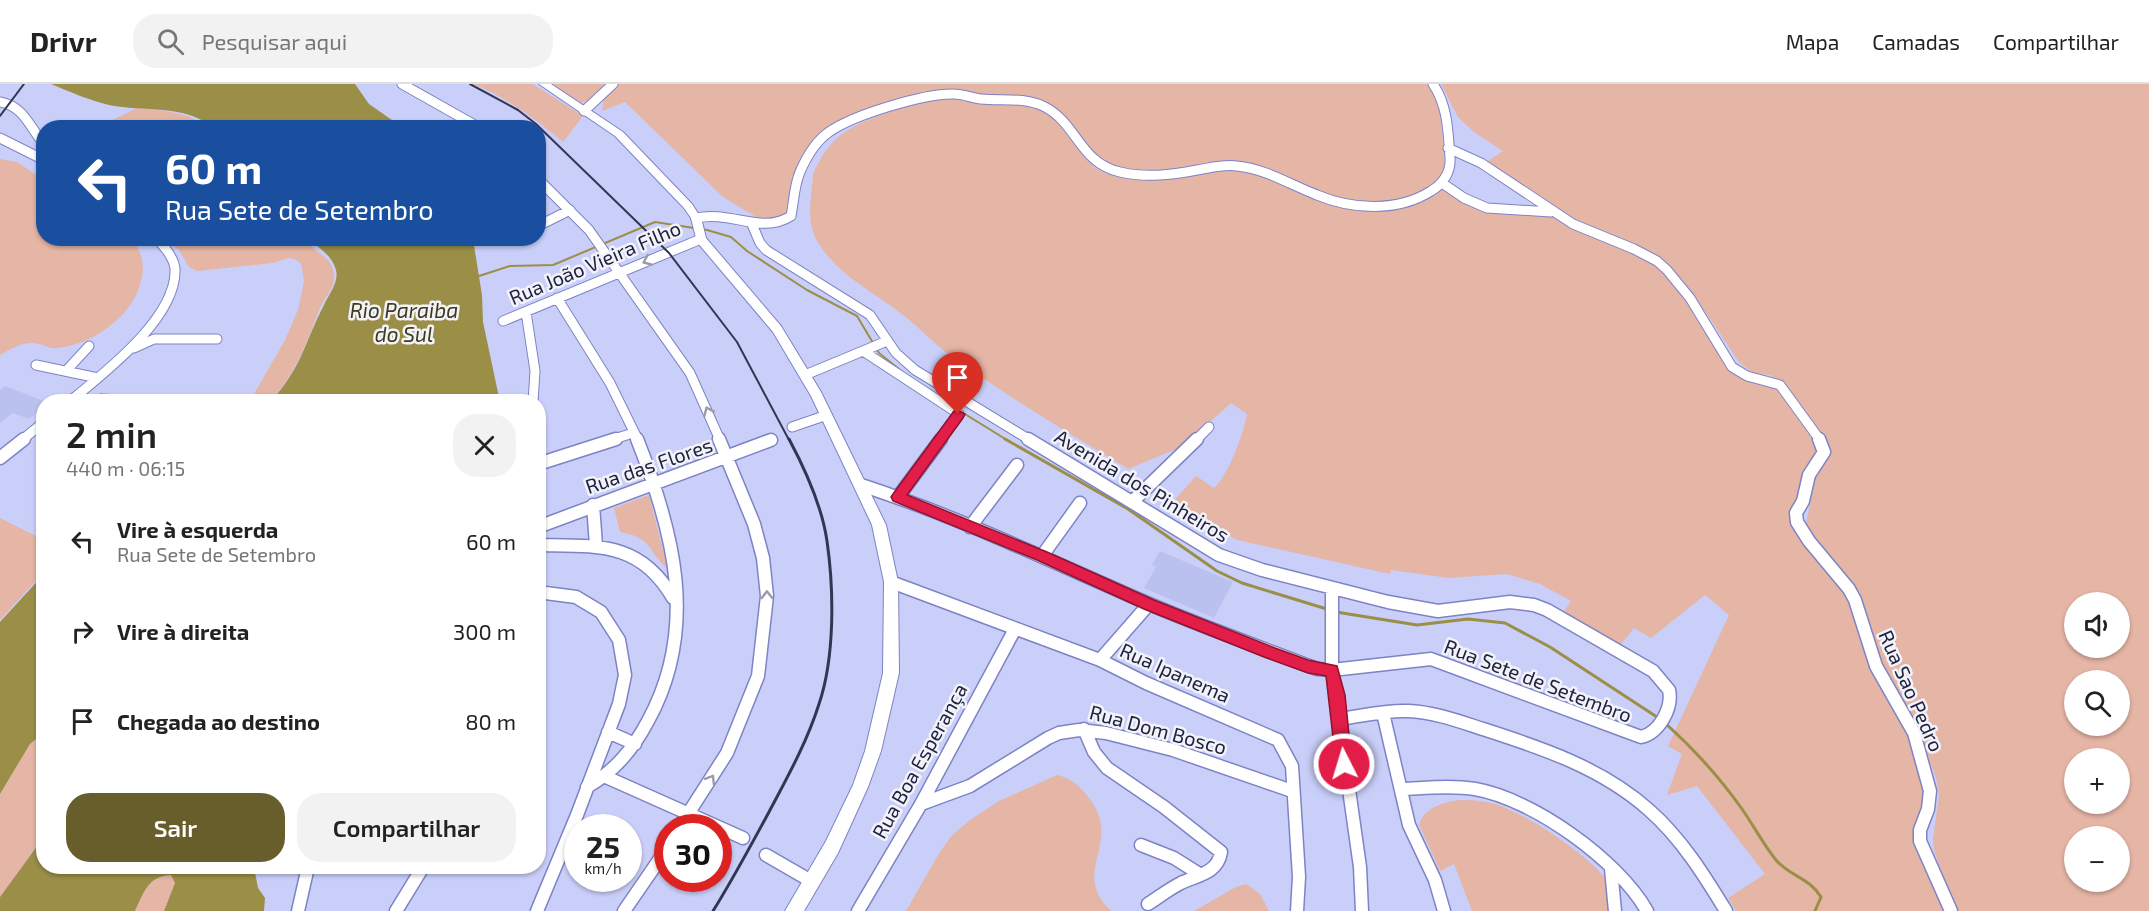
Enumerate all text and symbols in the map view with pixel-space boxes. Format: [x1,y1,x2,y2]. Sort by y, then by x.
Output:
search box [133,14,553,68]
text: Drivr [30,24,97,58]
icon: search [154,25,187,58]
text: Pesquisar aqui [202,28,347,54]
text: Mapa [1786,29,1839,54]
text: Camadas [1872,29,1960,54]
text: Compartilhar [1993,29,2119,54]
text: 60 m [165,142,262,192]
icon: left [66,144,144,222]
text: Rua Sete de Setembro [165,193,434,225]
street label: Rua João Vieira Filho [505,215,684,309]
one-way arrow [643,254,654,266]
water label: Rio Paraiba do Sul [350,297,458,346]
pin [932,352,983,414]
icon: arrive [941,361,974,394]
one-way arrow [703,406,715,417]
text: 2 min [66,412,157,455]
button: close [453,414,516,477]
street label: Avenida dos Pinheiros [1051,424,1234,547]
street label: Rua das Flores [582,432,715,498]
text: 440 m · 06:15 [66,456,185,480]
text: Vire à esquerda [117,516,278,542]
icon: left [66,525,99,558]
text: 60 m [466,528,516,554]
text: Rua Sete de Setembro [117,542,316,566]
one-way arrow [760,591,773,600]
map controls [2064,592,2130,892]
button: sound [2064,592,2130,658]
icon: right [66,615,99,648]
text: Vire à direita [117,618,249,644]
text: 300 m [453,618,516,644]
street label: Rua Sao Pedro [1874,626,1949,755]
street label: Rua Sete de Setembro [1441,633,1636,727]
street label: Rua Ipanema [1117,637,1234,707]
button: search [2064,670,2130,736]
street label: Rua Boa Esperança [867,679,973,843]
street label: Rua Dom Bosco [1087,699,1229,759]
icon: arrive [66,705,99,738]
text: Chegada ao destino [117,708,320,734]
text: 80 m [465,708,516,734]
position arrow [1312,732,1376,796]
button: + [2064,748,2130,814]
one-way arrow [703,775,715,785]
button: Sair [66,793,285,862]
button: Compartilhar [297,793,516,862]
speed limit sign: 30 [654,814,732,892]
button: − [2064,826,2130,892]
text: 25 [586,828,620,864]
text: km/h [584,859,622,877]

